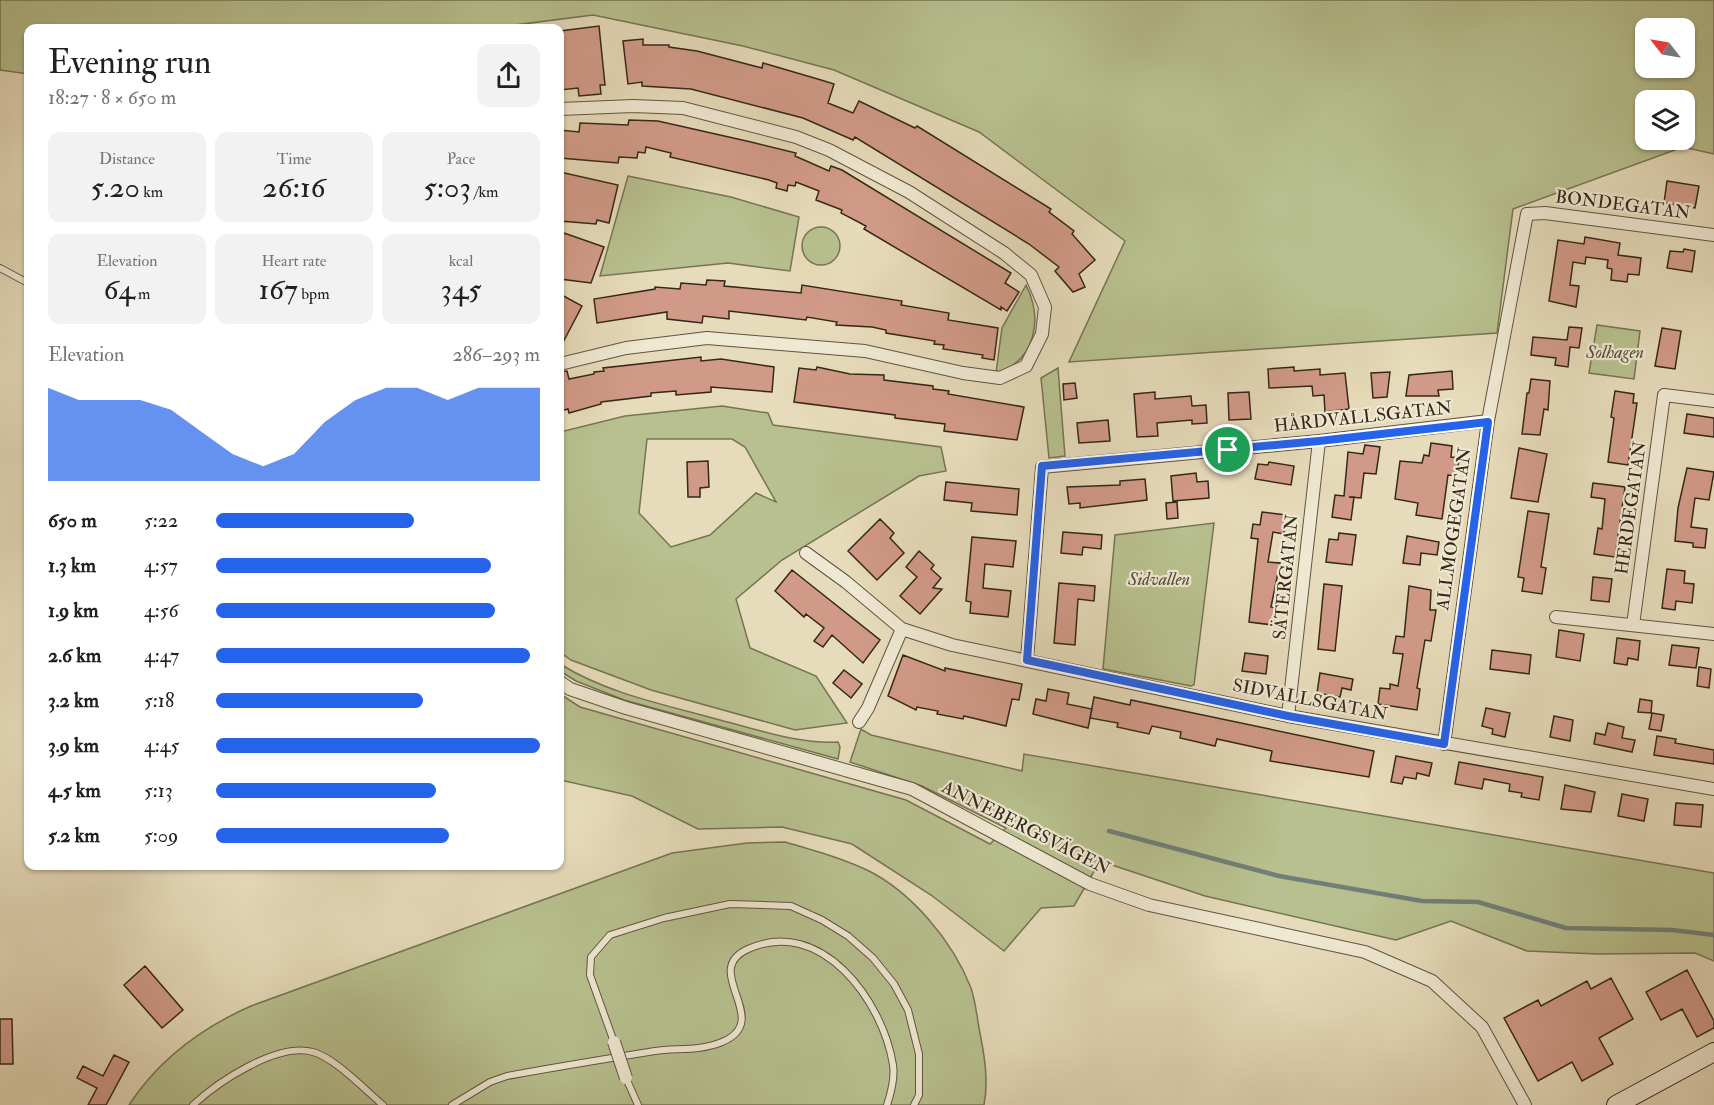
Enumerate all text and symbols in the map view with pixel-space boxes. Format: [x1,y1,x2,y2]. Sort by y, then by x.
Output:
north arrow [1635,18,1695,78]
map controls [1635,18,1695,150]
text: Evening run [48,42,211,83]
button: share [477,44,540,107]
text: 18:27 · 8 × 650 m [48,85,176,110]
button: layers [1635,90,1695,150]
text: Distance [99,149,155,169]
text: Time [277,149,311,169]
text: Pace [447,149,475,169]
text: 5.20 [91,169,140,206]
text: 26:16 [262,169,326,206]
text: 5:03 [423,169,471,206]
text: km [140,182,163,202]
text: /km [471,182,499,202]
street label: BONDEGATAN [1554,185,1692,225]
text: Elevation [97,251,157,271]
text: Heart rate [261,251,327,271]
text: kcal [449,251,473,271]
text: 64 [103,271,135,308]
text: 167 [258,271,298,308]
text: 345 [441,271,481,308]
text: m [135,284,151,304]
text: bpm [298,284,330,304]
park label: Solhagen [1585,341,1644,364]
text: Elevation [48,342,124,367]
text: 286–293 m [453,342,540,367]
street label: HÅRDVALLSGATAN [1273,396,1453,438]
pin [1202,424,1253,475]
icon: arrive [1211,433,1244,466]
street label: HERDEGATAN [1610,440,1652,576]
street label: ALLMOGEGATAN [1431,446,1477,613]
text: 650 m [48,508,97,533]
text: 5:22 [144,508,178,533]
street label: SÄTERGATAN [1268,513,1304,641]
text: 1.3 km [48,553,96,578]
text: 4:57 [144,553,178,578]
park label: Sidvallen [1127,568,1190,591]
text: 1.9 km [48,598,99,623]
text: 4:56 [144,598,179,623]
text: 2.6 km [48,643,101,668]
text: 4:47 [144,643,179,668]
street label: SIDVALLSGATAN [1231,674,1389,726]
text: 3.2 km [48,688,99,713]
text: 5:18 [144,688,174,713]
text: 3.9 km [48,733,99,758]
text: 4:45 [144,733,179,758]
street label: ANNEBERGSVÄGEN [937,775,1114,881]
text: 4.5 km [48,778,101,803]
text: 5:13 [144,778,173,803]
text: 5.2 km [48,823,100,848]
text: 5:09 [144,823,178,848]

